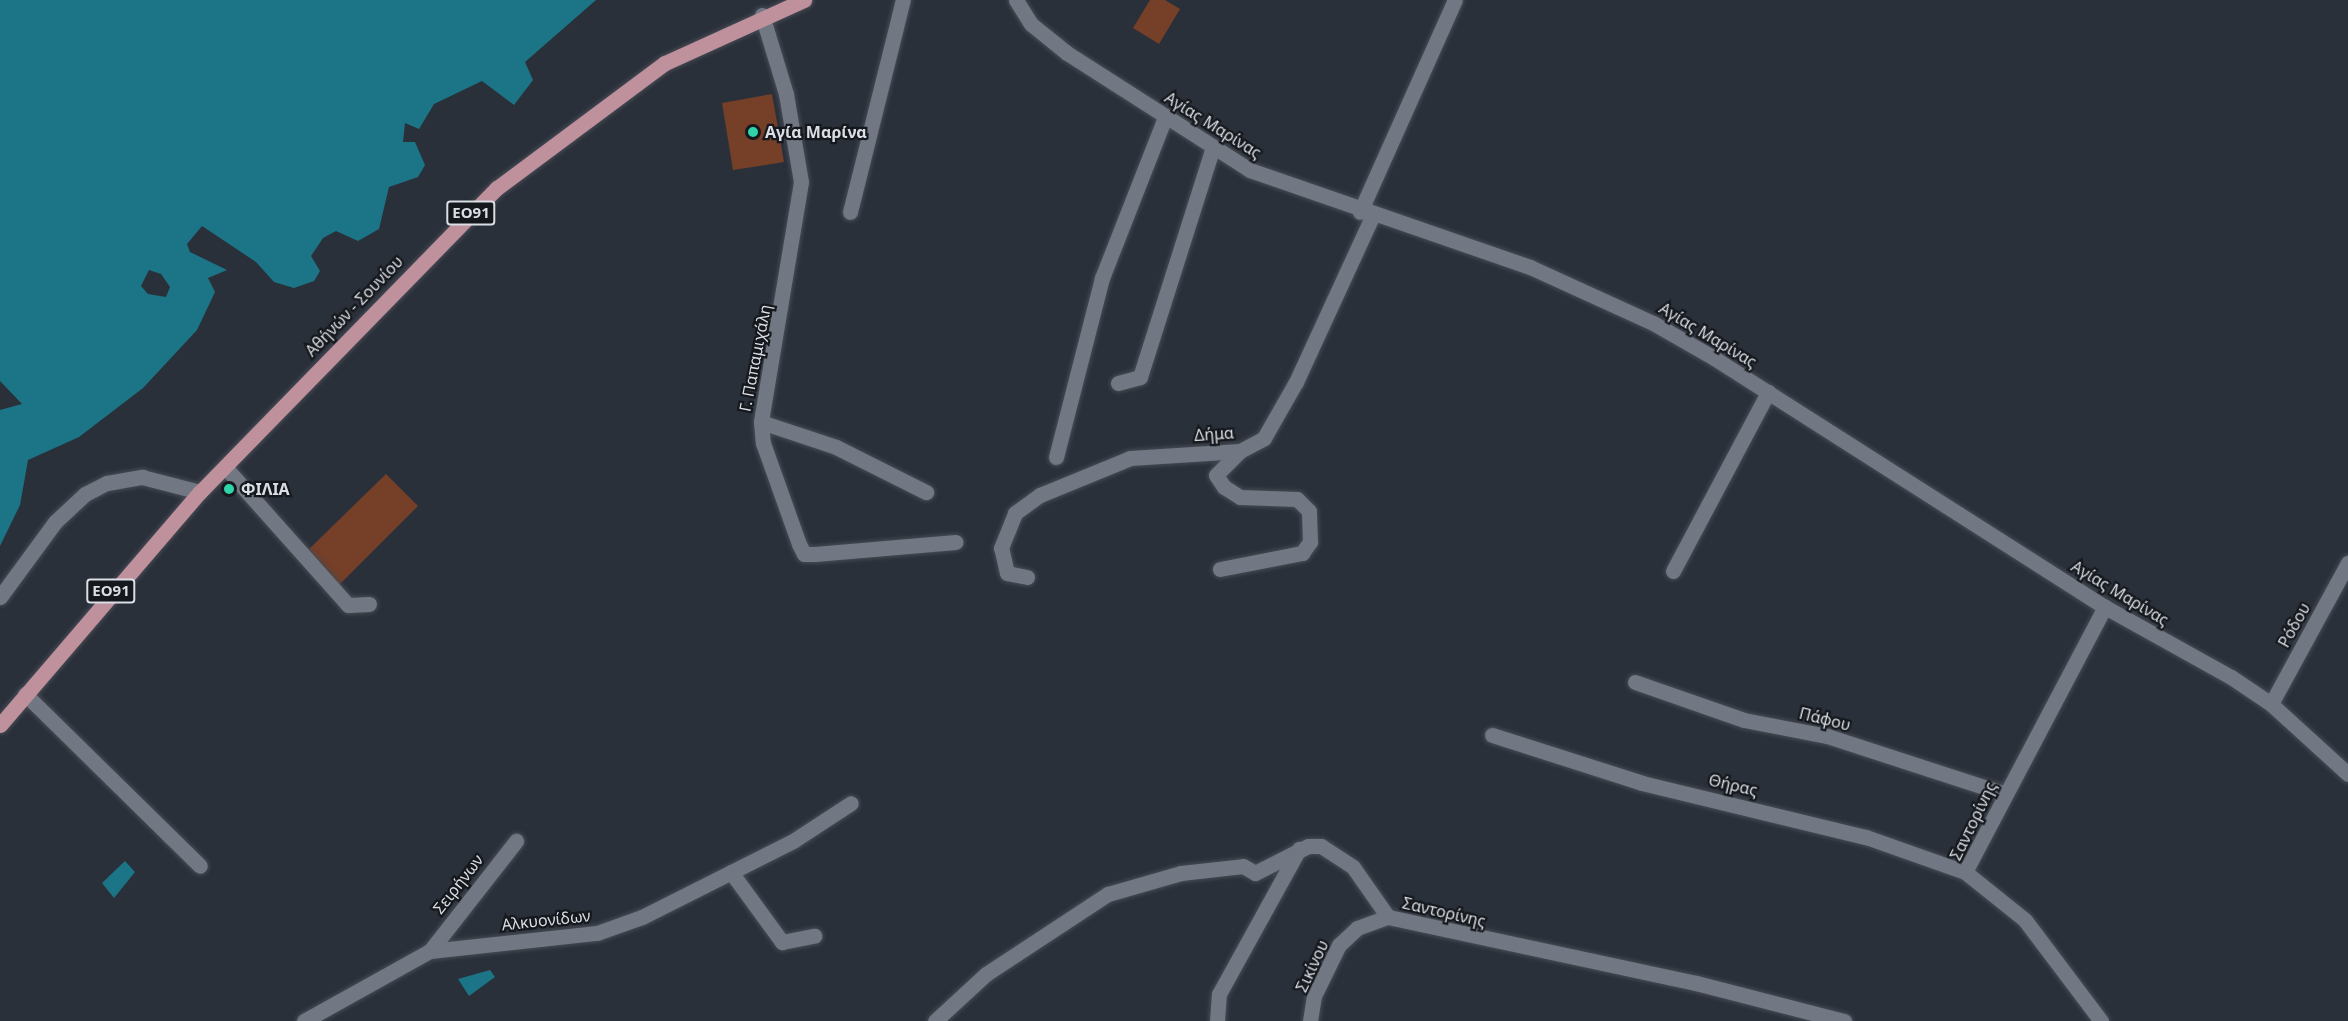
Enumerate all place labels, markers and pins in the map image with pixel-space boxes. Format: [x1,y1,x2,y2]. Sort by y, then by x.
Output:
place label: Αγία Μαρίνα [765,122,867,142]
marker: Αγία Μαρίνα [746,125,760,139]
place label: ΦΙΛΙΑ [241,479,290,499]
marker: ΦΙΛΙΑ [222,482,236,496]

